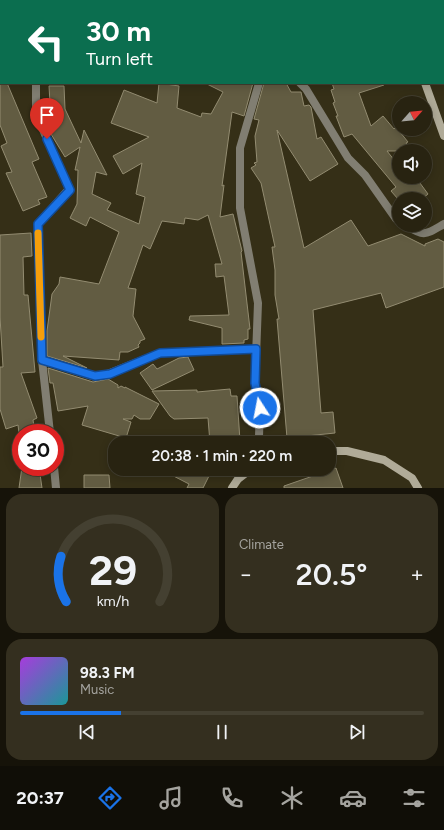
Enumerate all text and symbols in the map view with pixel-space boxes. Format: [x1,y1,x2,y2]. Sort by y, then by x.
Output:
text: 30 m [86,14,151,48]
icon: left [20,16,72,68]
text: Turn left [86,48,153,70]
north arrow [392,96,432,136]
map controls [392,96,432,232]
pin [30,98,64,139]
icon: arrive [36,104,58,126]
button: sound [392,144,432,184]
button: layers [392,192,432,232]
position arrow [239,387,281,429]
speed limit sign: 30 [12,424,64,476]
text: 20:38 · 1 min · 220 m [152,447,292,465]
text: Climate [239,537,284,552]
text: 29 [88,544,137,594]
text: 20.5° [296,556,368,593]
text: − [239,561,253,588]
text: + [410,561,424,588]
text: km/h [96,591,129,609]
text: 98.3 FM [80,664,135,682]
text: Music [80,682,114,697]
icon: previous [76,721,98,743]
icon: pause [211,721,233,743]
icon: next [346,721,368,743]
icon: directions [96,784,124,812]
icon: music [157,784,185,812]
icon: phone [218,784,246,812]
icon: climate [278,784,306,812]
icon: car [339,784,367,812]
icon: filters [400,784,428,812]
text: 20:37 [16,787,64,809]

